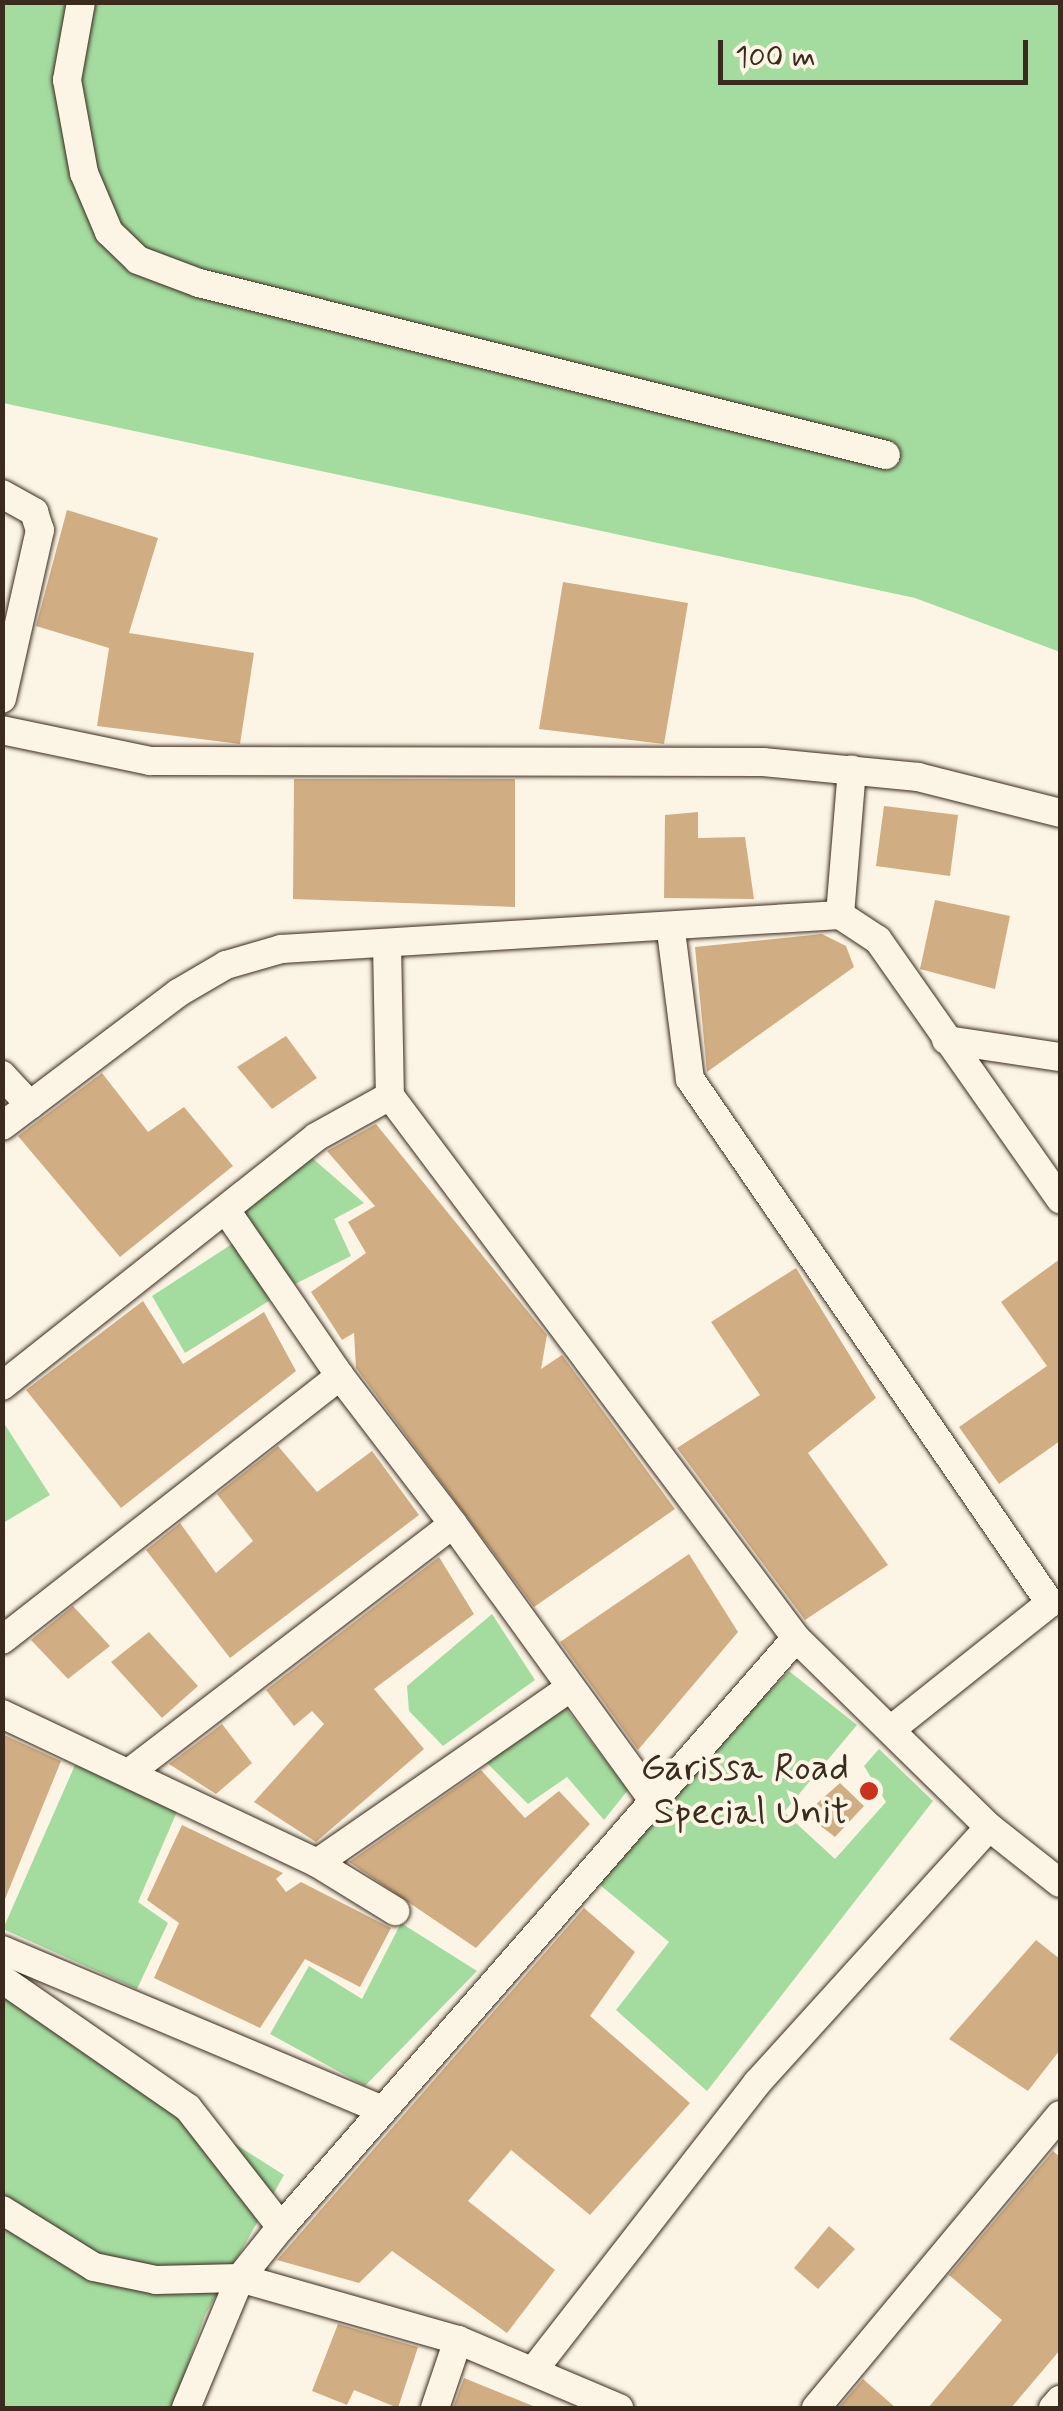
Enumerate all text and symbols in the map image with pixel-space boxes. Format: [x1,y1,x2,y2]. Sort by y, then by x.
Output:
scale bar [723,20,1033,82]
text: 100 m [735,38,816,77]
place label: Garissa Road Special Unit [640,1746,849,1836]
marker: Garissa Road Special Unit [858,1780,880,1802]

